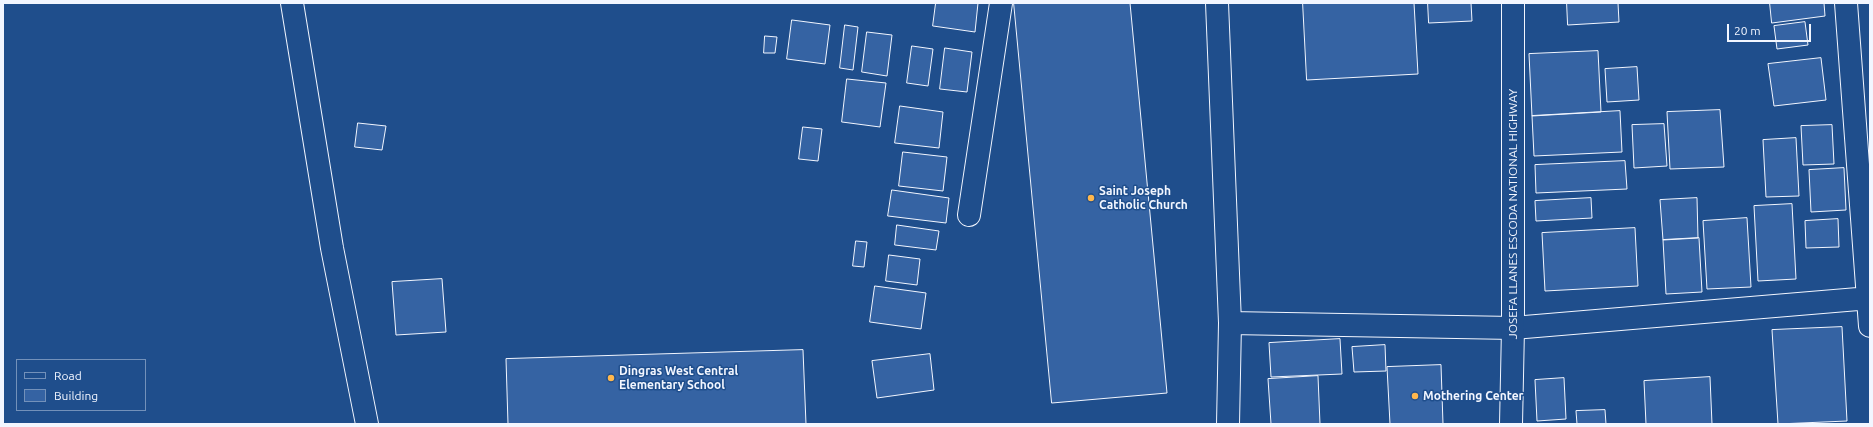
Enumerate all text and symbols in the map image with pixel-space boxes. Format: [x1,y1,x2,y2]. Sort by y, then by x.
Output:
scale bar [1729,16,1813,42]
text: 20 m [1734,24,1761,37]
street label: JOSEFA LLANES ESCODA NATIONAL HIGHWAY [1506,89,1520,339]
place label: Saint Joseph Catholic Church [1099,184,1188,212]
marker: Saint Joseph Catholic Church [1086,193,1096,203]
legend [16,359,146,411]
place label: Dingras West Central Elementary School [619,364,738,392]
text: Road [54,369,82,382]
marker: Dingras West Central Elementary School [606,373,616,383]
text: Building [54,389,98,402]
place label: Mothering Center [1423,389,1524,403]
marker: Mothering Center [1410,391,1420,401]

